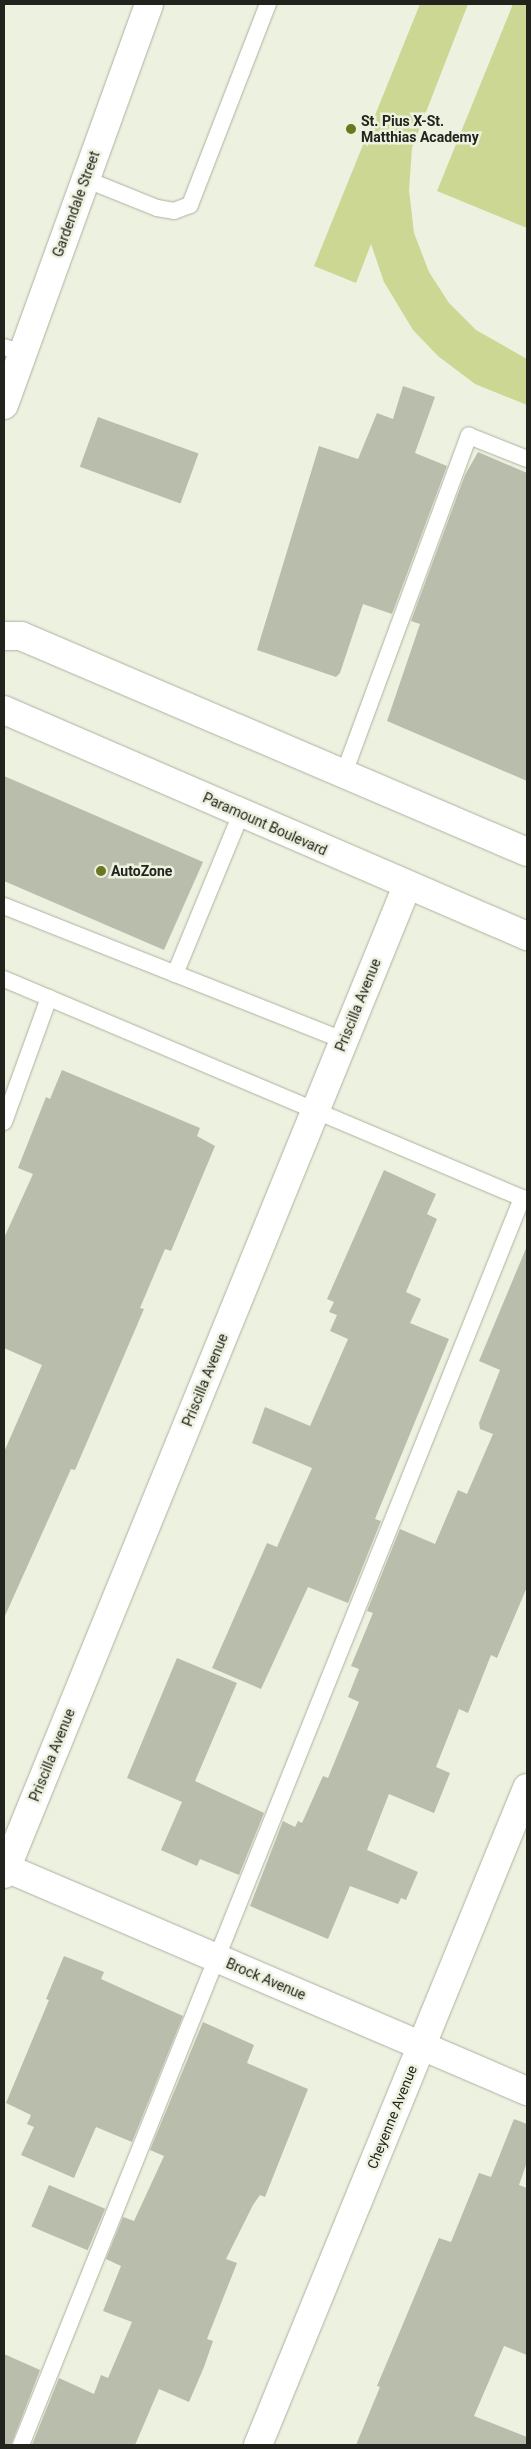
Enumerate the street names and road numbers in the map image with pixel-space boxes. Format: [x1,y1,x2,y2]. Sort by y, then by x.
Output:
street label: Gardendale Street [49,149,103,259]
street label: Paramount Boulevard [200,789,330,859]
street label: Priscilla Avenue [332,956,384,1054]
street label: Priscilla Avenue [179,1331,231,1429]
street label: Priscilla Avenue [26,1706,78,1804]
street label: Brock Avenue [224,1955,308,2003]
street label: Cheyenne Avenue [364,2063,420,2171]

